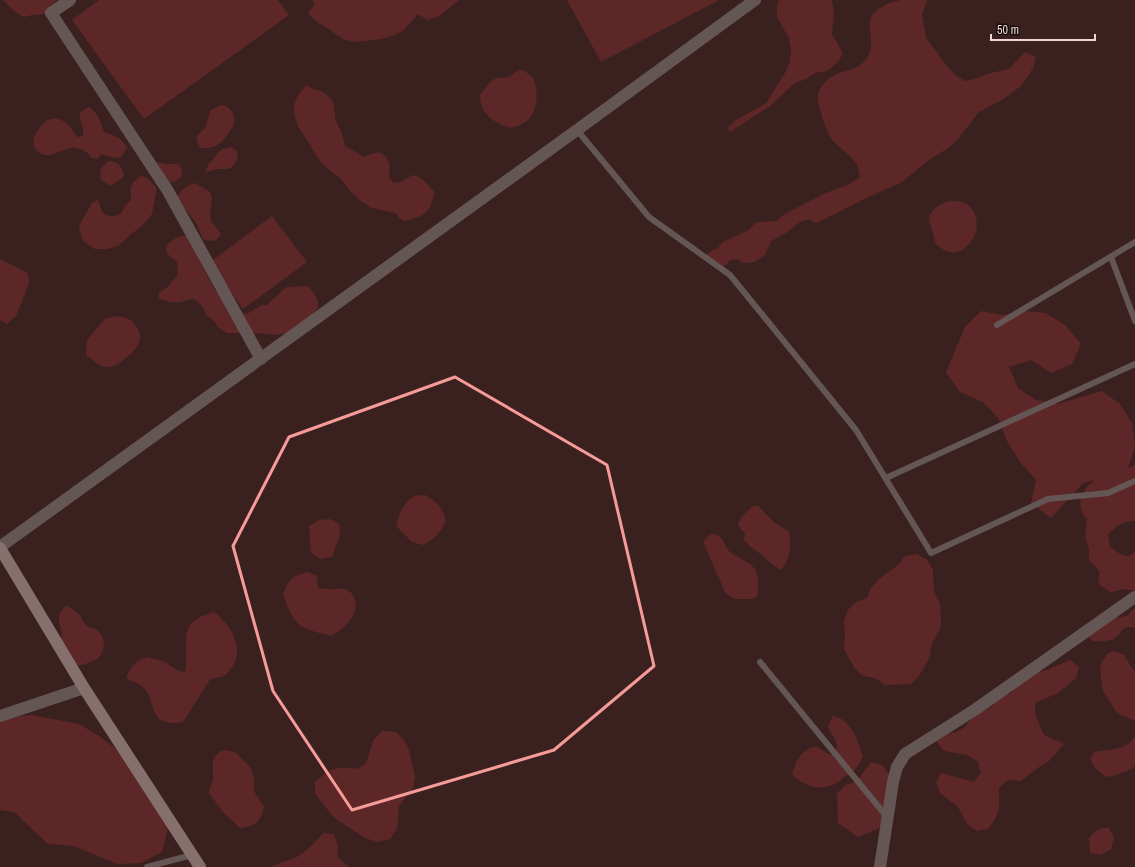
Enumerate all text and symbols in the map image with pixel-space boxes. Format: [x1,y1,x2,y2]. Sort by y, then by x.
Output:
scale bar [991,16,1095,42]
text: 50 m [997,22,1019,38]

